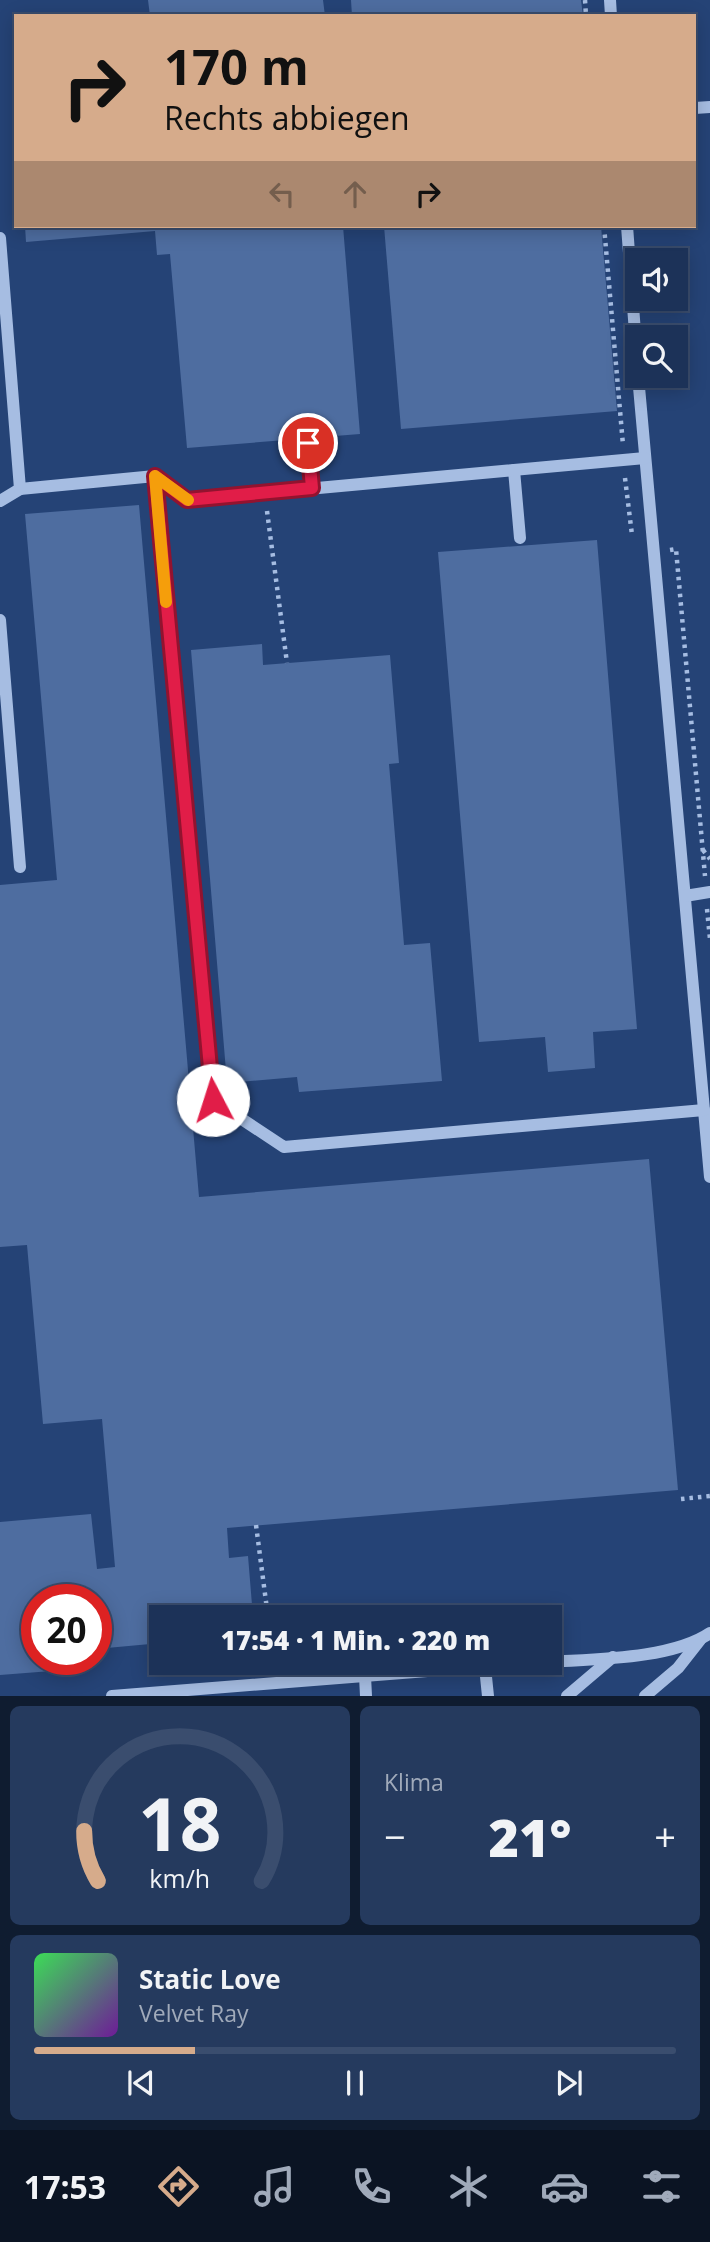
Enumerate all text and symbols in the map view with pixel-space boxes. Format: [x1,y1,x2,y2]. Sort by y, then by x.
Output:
text: 170 m [164,33,309,99]
icon: right [49,42,140,133]
text: Rechts abbiegen [164,96,410,139]
icon: left [263,175,301,213]
icon: ahead [336,175,374,213]
icon: right [409,175,447,213]
map controls [625,248,688,388]
button: sound [625,248,688,311]
button: search [625,325,688,388]
pin [278,413,338,473]
icon: arrive [289,424,327,462]
position arrow [176,1063,250,1137]
speed limit sign: 20 [21,1584,112,1675]
text: 17:54 · 1 Min. · 220 m [221,1622,490,1658]
text: Klima [384,1766,444,1798]
text: 18 [138,1774,222,1873]
text: 21° [489,1801,571,1872]
text: − [384,1810,406,1862]
text: + [654,1810,676,1862]
text: km/h [150,1861,210,1895]
text: Static Love [139,1961,281,1997]
text: Velvet Ray [139,1997,249,2029]
icon: previous [122,2064,160,2102]
icon: pause [336,2064,374,2102]
icon: next [550,2064,588,2102]
icon: directions [154,2162,203,2211]
icon: music [250,2162,299,2211]
icon: phone [347,2162,396,2211]
icon: climate [444,2162,493,2211]
icon: car [540,2162,589,2211]
icon: filters [637,2162,686,2211]
text: 17:53 [24,2165,106,2208]

